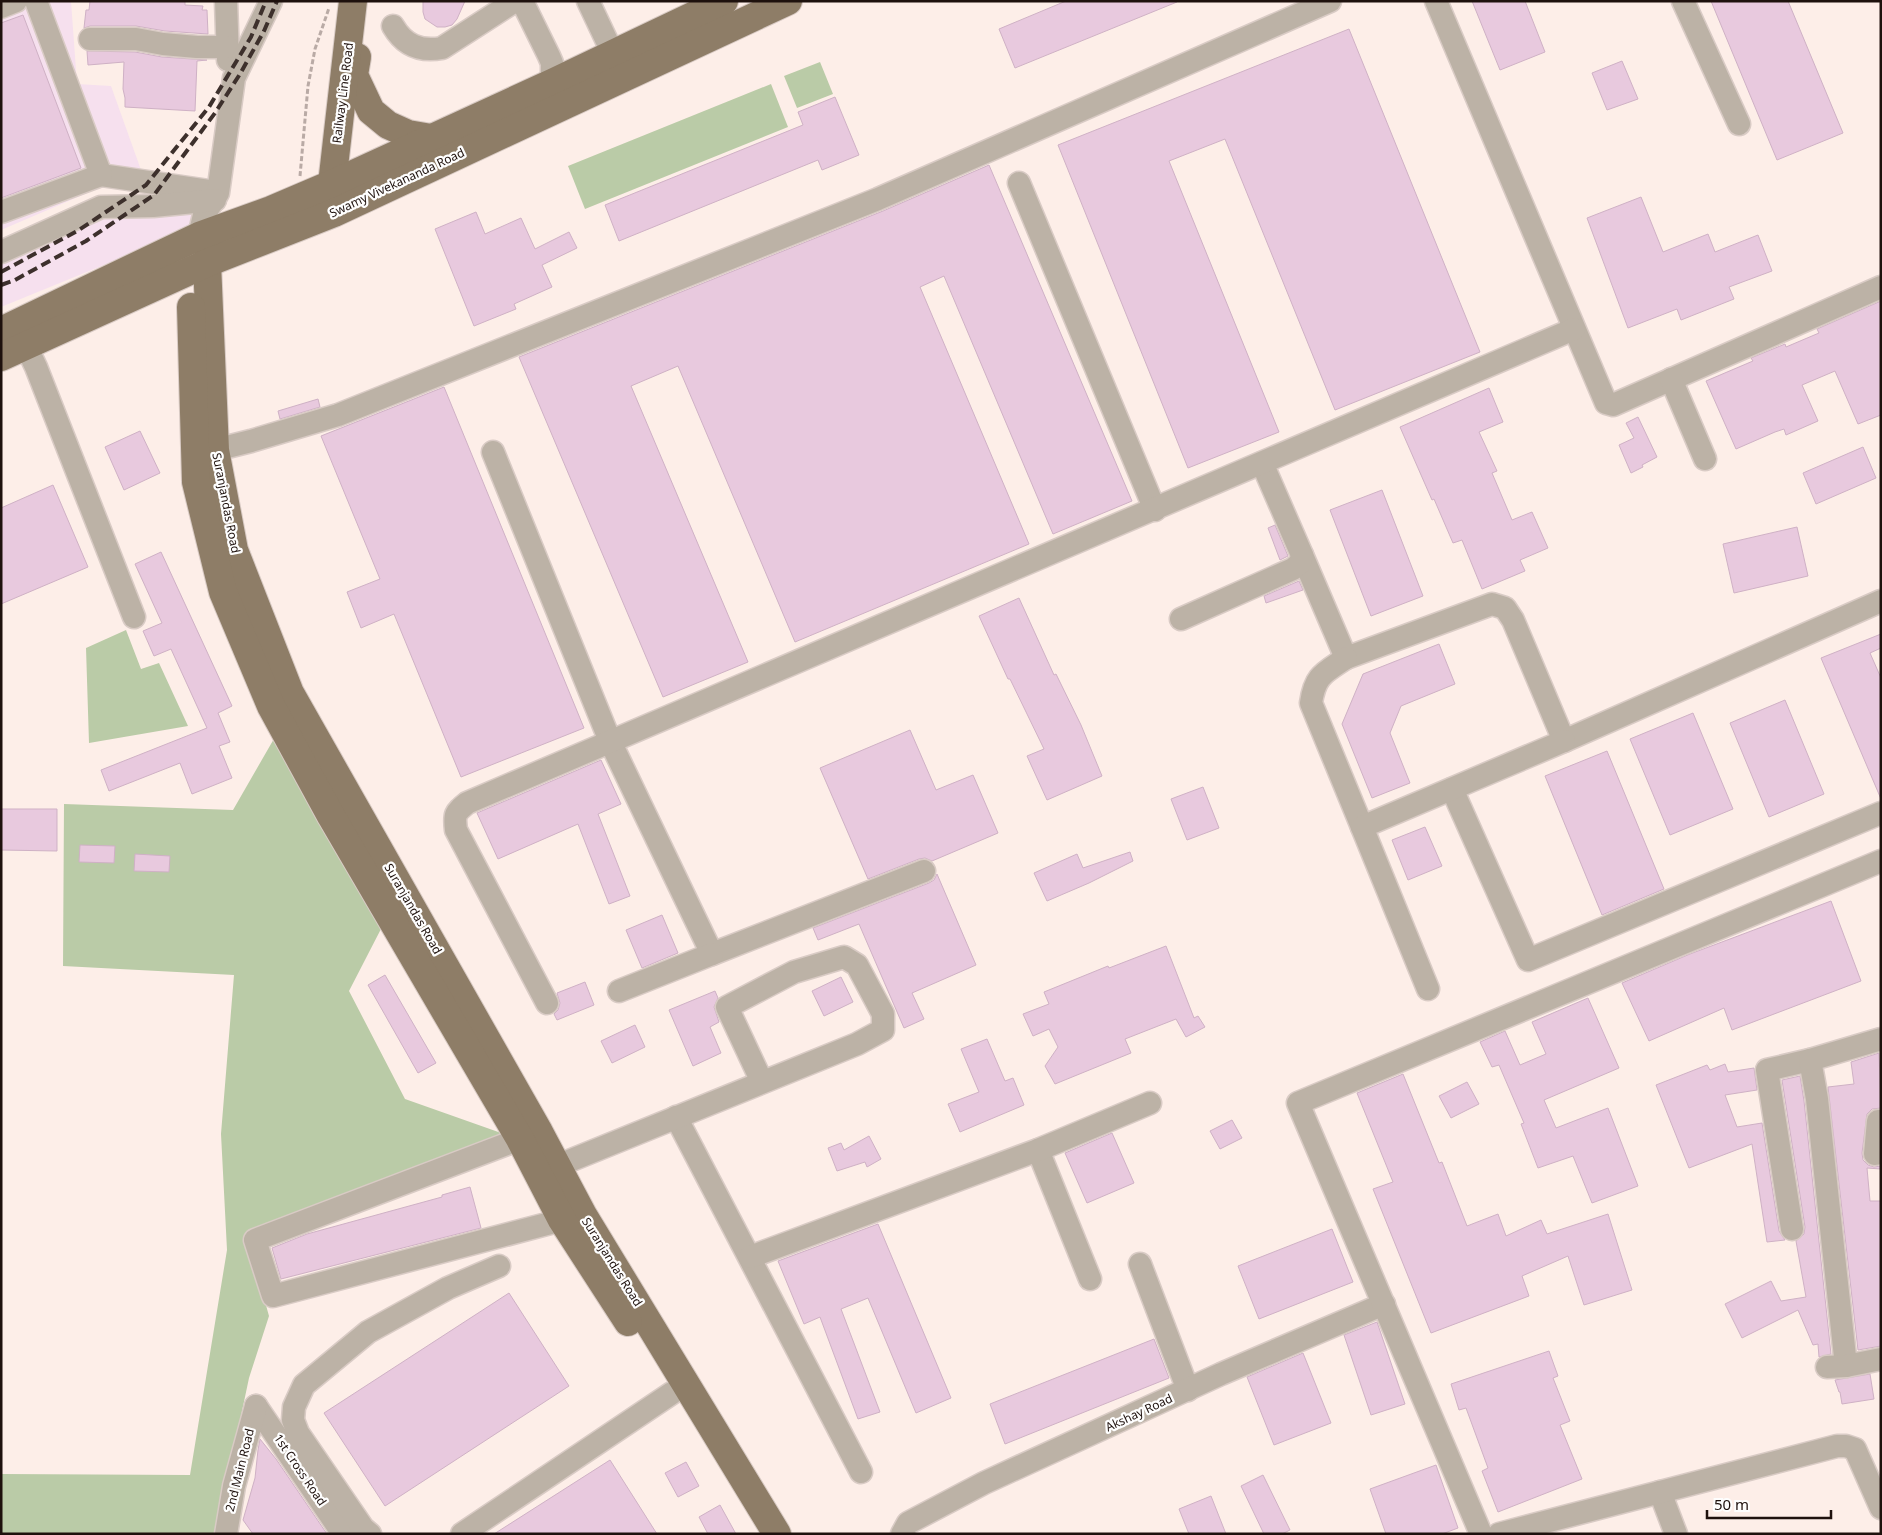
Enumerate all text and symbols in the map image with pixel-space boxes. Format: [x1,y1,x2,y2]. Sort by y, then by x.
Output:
street label: Railway Line Road [328,42,357,144]
street label: Swamy Vivekananda Road [327,144,467,221]
street label: Suranjandas Road [208,451,245,555]
street label: Suranjandas Road [381,860,446,957]
street label: Suranjandas Road [578,1214,647,1309]
street label: Akshay Road [1103,1390,1175,1435]
street label: 2nd Main Road [221,1427,258,1513]
street label: 1st Cross Road [270,1431,331,1509]
scale bar [1707,1488,1831,1520]
text: 50 m [1714,1494,1749,1514]

